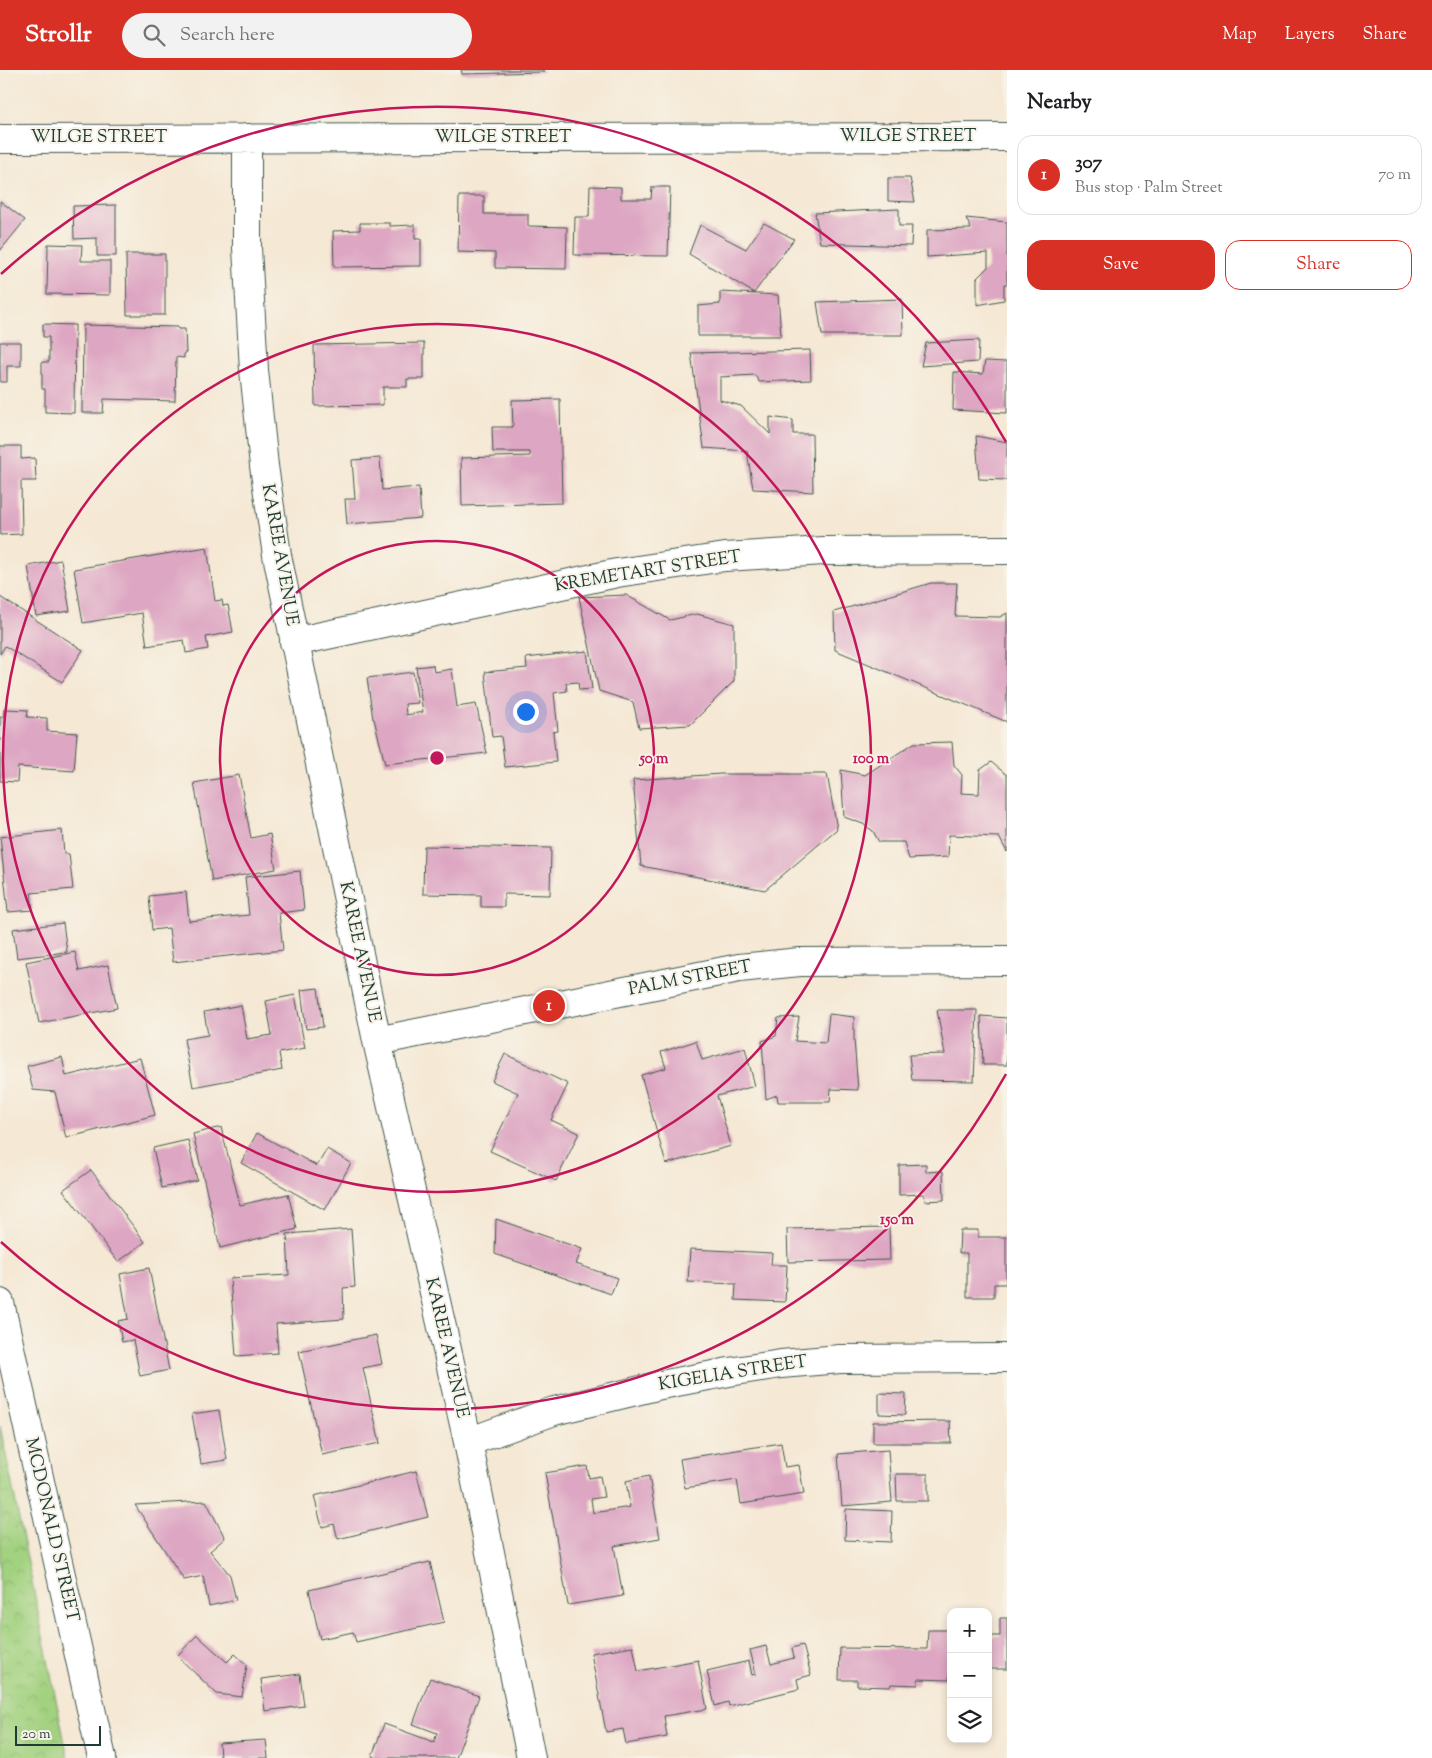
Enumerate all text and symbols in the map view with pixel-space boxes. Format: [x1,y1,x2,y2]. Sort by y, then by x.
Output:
search box [122,13,472,58]
text: Strollr [25,18,92,52]
icon: search [140,21,168,49]
text: Search here [180,22,275,49]
text: Map [1222,22,1257,48]
text: Layers [1285,22,1335,48]
text: Share [1363,22,1407,48]
text: Nearby [1027,88,1092,118]
street label: WILGE STREET [840,124,977,150]
street label: WILGE STREET [31,125,168,151]
street label: WILGE STREET [435,125,572,151]
text: 307 [1075,150,1102,177]
text: 1 [1041,164,1047,187]
text: 70 m [1378,164,1411,187]
text: Bus stop · Palm Street [1075,177,1223,200]
button: Save [1027,240,1215,290]
button: Share [1225,240,1412,290]
street label: KAREE AVENUE [254,482,304,628]
street label: KREMETART STREET [553,544,743,600]
your location [513,699,539,725]
centre of rings [428,749,446,767]
text: 50 m [639,749,669,770]
text: 100 m [853,749,890,770]
street label: KAREE AVENUE [331,879,387,1025]
street label: PALM STREET [626,954,754,1004]
pin: 1 [533,987,565,1025]
text: 150 m [880,1210,914,1231]
street label: KAREE AVENUE [417,1275,475,1421]
street label: KIGELIA STREET [657,1349,810,1399]
street label: MCDONALD STREET [17,1435,85,1625]
map controls [947,1608,992,1743]
button: + [947,1608,992,1653]
button: − [947,1653,992,1698]
button: layers [947,1698,992,1743]
scale bar [15,1723,101,1746]
text: 20 m [22,1725,51,1745]

